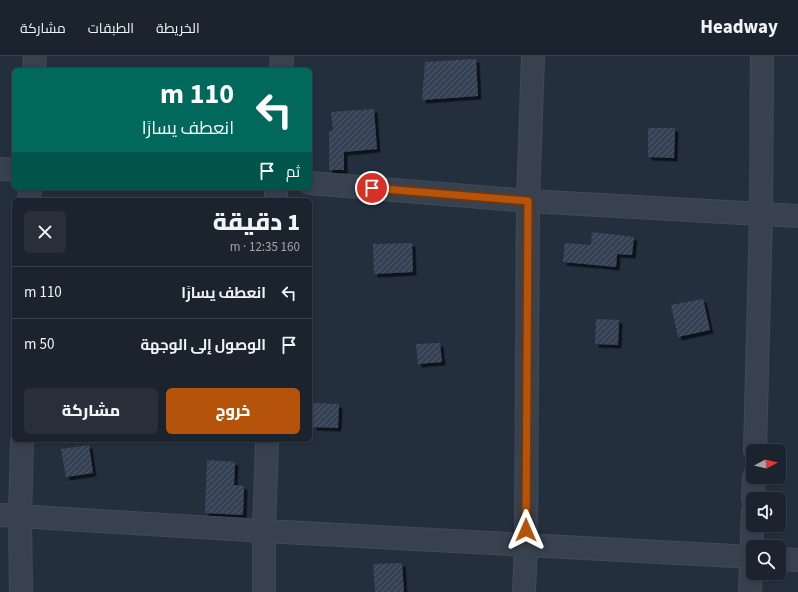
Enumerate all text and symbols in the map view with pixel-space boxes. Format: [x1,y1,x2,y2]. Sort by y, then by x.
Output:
text: Headway [700,14,778,41]
text: مشاركة [20,19,66,39]
text: الطبقات [88,19,134,39]
text: الخريطة [156,19,200,39]
text: 110 m [160,74,234,114]
icon: left [248,84,300,136]
text: انعطف يسارًا [142,116,234,141]
icon: arrive [256,160,278,182]
text: ثم [286,162,300,183]
pin [355,171,389,205]
icon: arrive [361,177,383,199]
text: 1 دقيقة [213,205,300,240]
button: close [24,211,66,253]
text: 160 m · 12:35 [230,238,300,256]
text: 110 m [24,282,62,303]
icon: left [278,282,300,304]
text: انعطف يسارًا [181,283,266,304]
text: 50 m [24,334,54,355]
icon: arrive [278,334,300,356]
text: الوصول إلى الوجهة [140,335,266,356]
button: مشاركة [24,388,158,434]
button: خروج [166,388,300,434]
north arrow [746,444,786,484]
map controls [746,444,786,580]
button: sound [746,492,786,532]
position arrow [505,509,547,551]
button: search [746,540,786,580]

